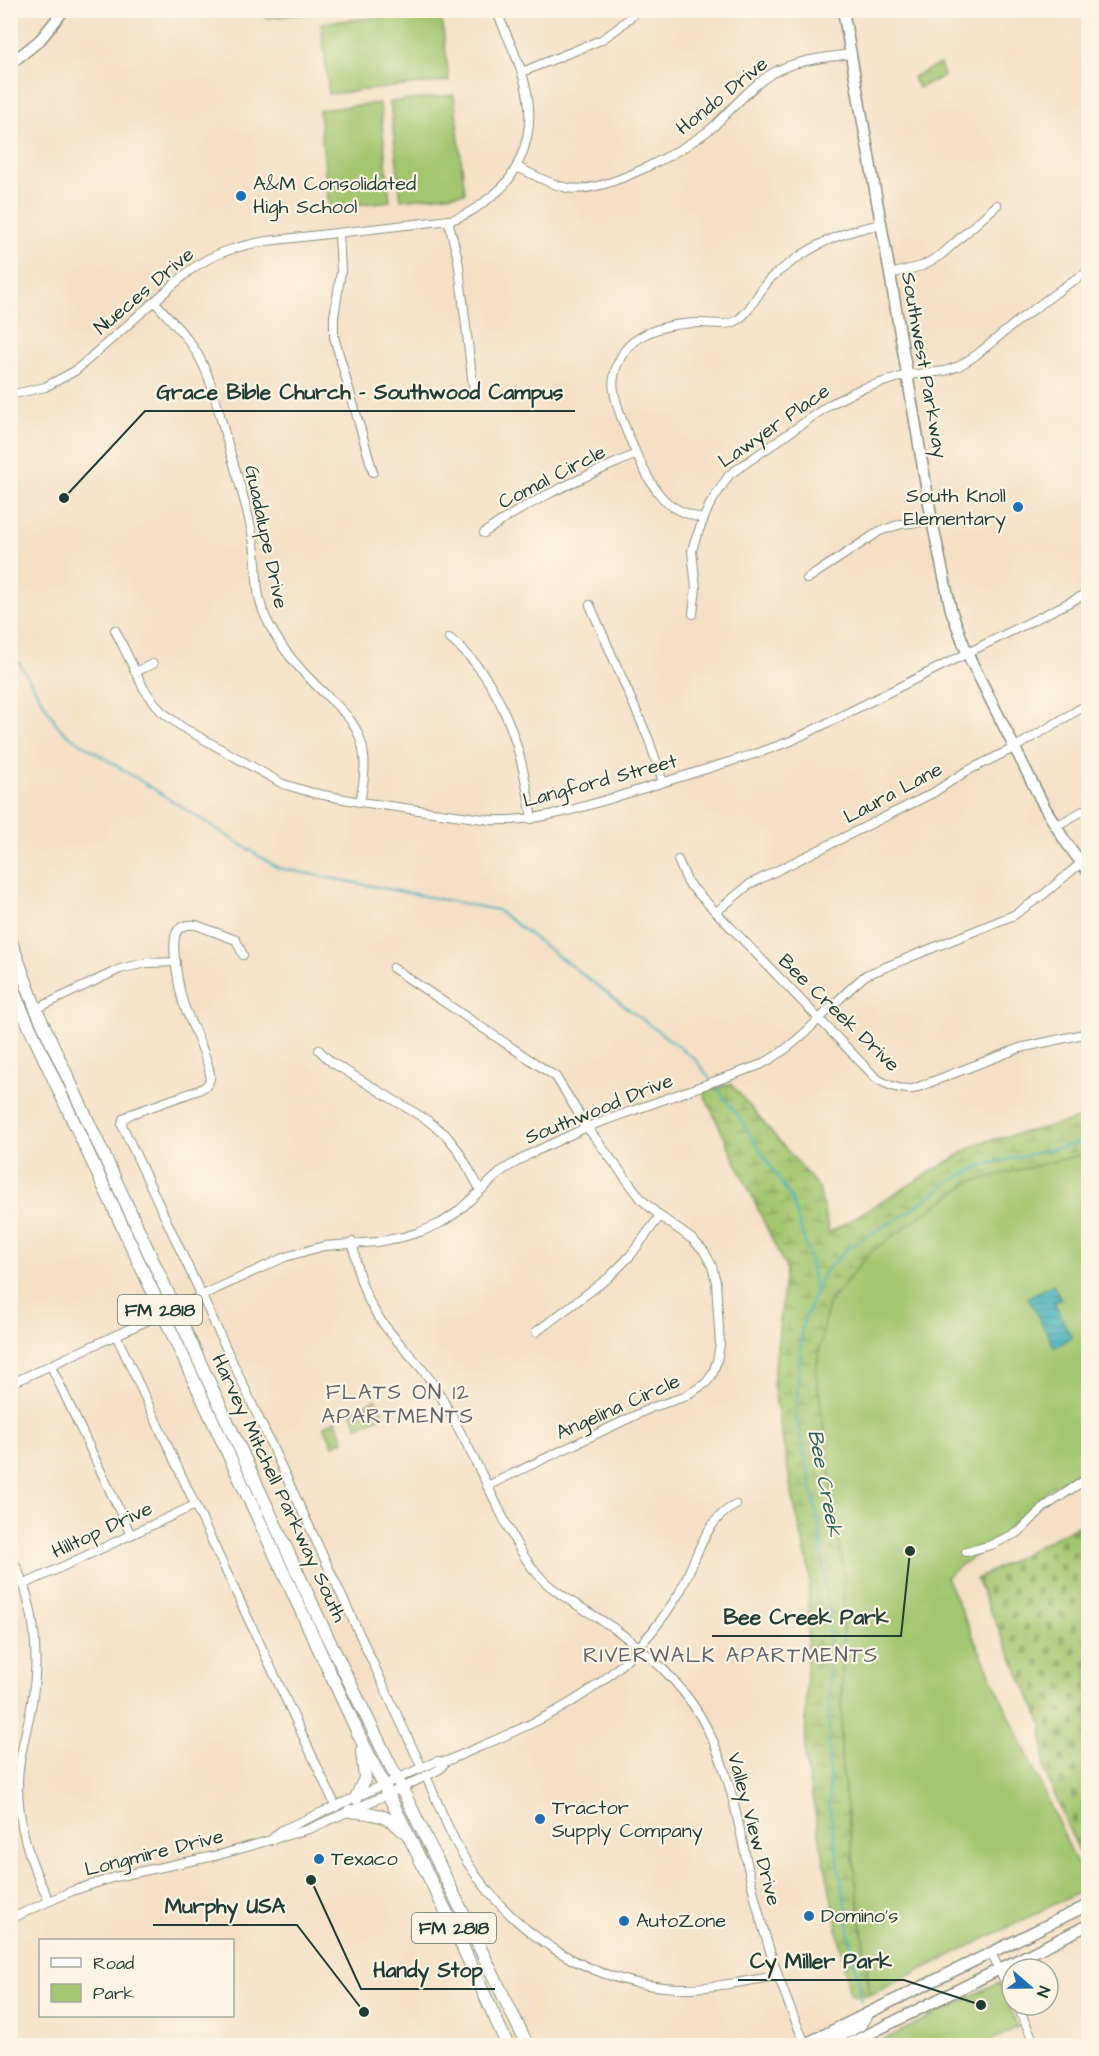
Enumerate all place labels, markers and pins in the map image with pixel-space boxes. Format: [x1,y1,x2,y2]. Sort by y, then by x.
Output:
place label: A&M Consolidated High School [253,170,416,222]
marker: A&M Consolidated High School [234,189,248,203]
callout: Grace Bible Church - Southwood Campus [145,372,575,411]
place label: South Knoll Elementary [904,482,1006,534]
marker: South Knoll Elementary [1011,500,1025,514]
callout: Bee Creek Park [712,1597,901,1636]
place label: Tractor Supply Company [552,1794,703,1846]
marker: Tractor Supply Company [533,1812,547,1826]
place label: Texaco [331,1845,398,1873]
marker: Texaco [312,1852,326,1866]
callout: Murphy USA [153,1886,297,1925]
place label: Domino's [821,1902,898,1930]
place label: AutoZone [636,1907,726,1935]
marker: Domino's [802,1909,816,1923]
marker: AutoZone [617,1914,631,1928]
callout: Cy Miller Park [738,1941,904,1980]
callout: Handy Stop [361,1950,495,1989]

